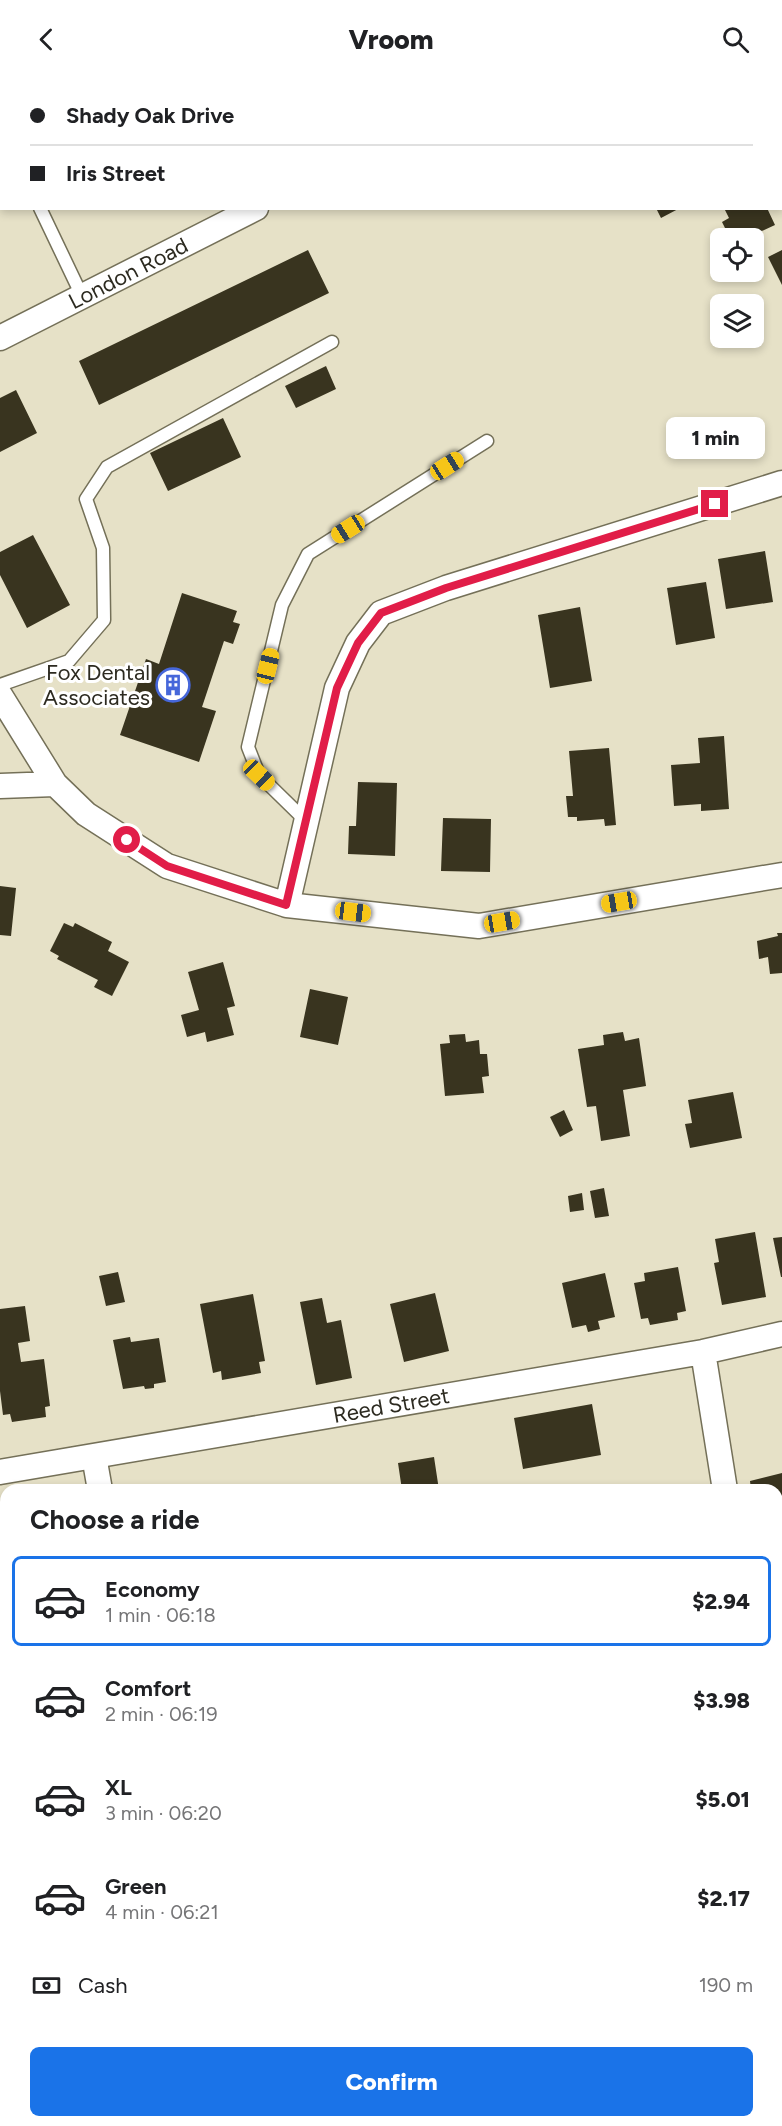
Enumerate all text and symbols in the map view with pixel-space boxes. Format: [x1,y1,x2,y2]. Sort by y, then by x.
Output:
icon: back [30,23,63,56]
text: Vroom [348,23,434,56]
icon: search [719,23,752,56]
text: Shady Oak Drive [66,102,234,129]
text: Iris Street [66,160,166,187]
map controls [710,228,764,348]
button: locate [710,228,764,282]
street label: London Road [64,232,192,315]
button: layers [710,294,764,348]
callout: 1 min [666,417,764,459]
text: 1 min [692,426,739,450]
car [427,449,467,483]
route end [701,490,728,517]
car [328,512,368,546]
car [255,646,281,686]
place label: Fox Dental Associates [43,659,150,711]
building icon: Fox Dental Associates [155,667,191,703]
car [240,756,278,794]
route start [113,826,140,853]
car [600,890,638,914]
car [334,901,372,923]
car [483,910,521,934]
street label: Reed Street [331,1382,451,1429]
text: Choose a ride [30,1503,199,1536]
icon: car [33,1574,87,1628]
text: Economy [105,1576,200,1603]
text: $2.94 [692,1588,750,1615]
text: 1 min · 06:18 [105,1603,216,1627]
icon: car [33,1673,87,1727]
text: Comfort [105,1675,191,1702]
text: $3.98 [693,1687,750,1714]
text: 2 min · 06:19 [105,1702,218,1726]
icon: car [33,1772,87,1826]
text: XL [105,1774,132,1801]
text: $5.01 [695,1786,750,1813]
text: 3 min · 06:20 [105,1801,222,1825]
icon: car [33,1871,87,1925]
text: Green [105,1873,167,1900]
text: $2.17 [697,1885,750,1912]
text: 4 min · 06:21 [105,1900,219,1924]
icon: cash [30,1969,63,2002]
text: Cash [78,1972,128,1999]
text: 190 m [699,1973,753,1997]
button: Confirm [30,2047,753,2116]

